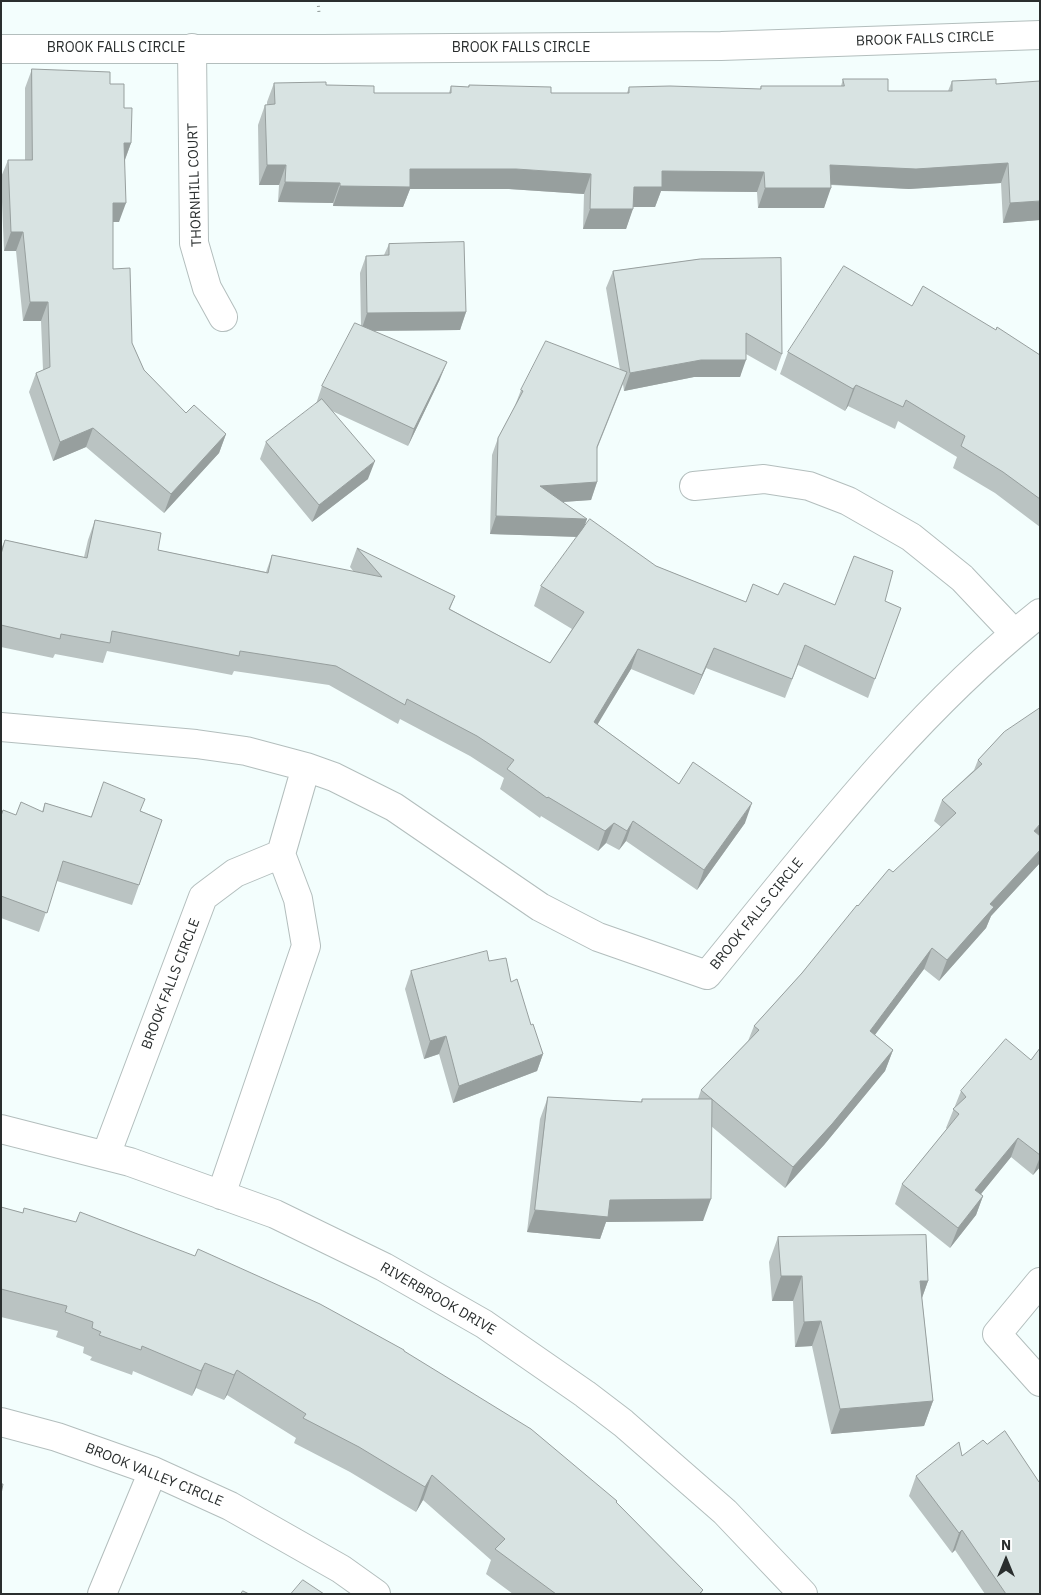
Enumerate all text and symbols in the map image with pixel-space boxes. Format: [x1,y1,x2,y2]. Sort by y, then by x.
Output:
street label: BROOK FALLS CIRCLE [855,28,995,50]
street label: BROOK FALLS CIRCLE [47,40,185,56]
street label: BROOK FALLS CIRCLE [452,40,590,56]
street label: THORNHILL COURT [184,123,206,247]
street label: BROOK FALLS CIRCLE [707,855,807,973]
street label: BROOK FALLS CIRCLE [138,916,204,1052]
street label: RIVERBROOK DRIVE [377,1259,499,1339]
street label: BROOK VALLEY CIRCLE [83,1440,225,1510]
north arrow [981,1535,1031,1585]
text: N [1001,1536,1011,1554]

